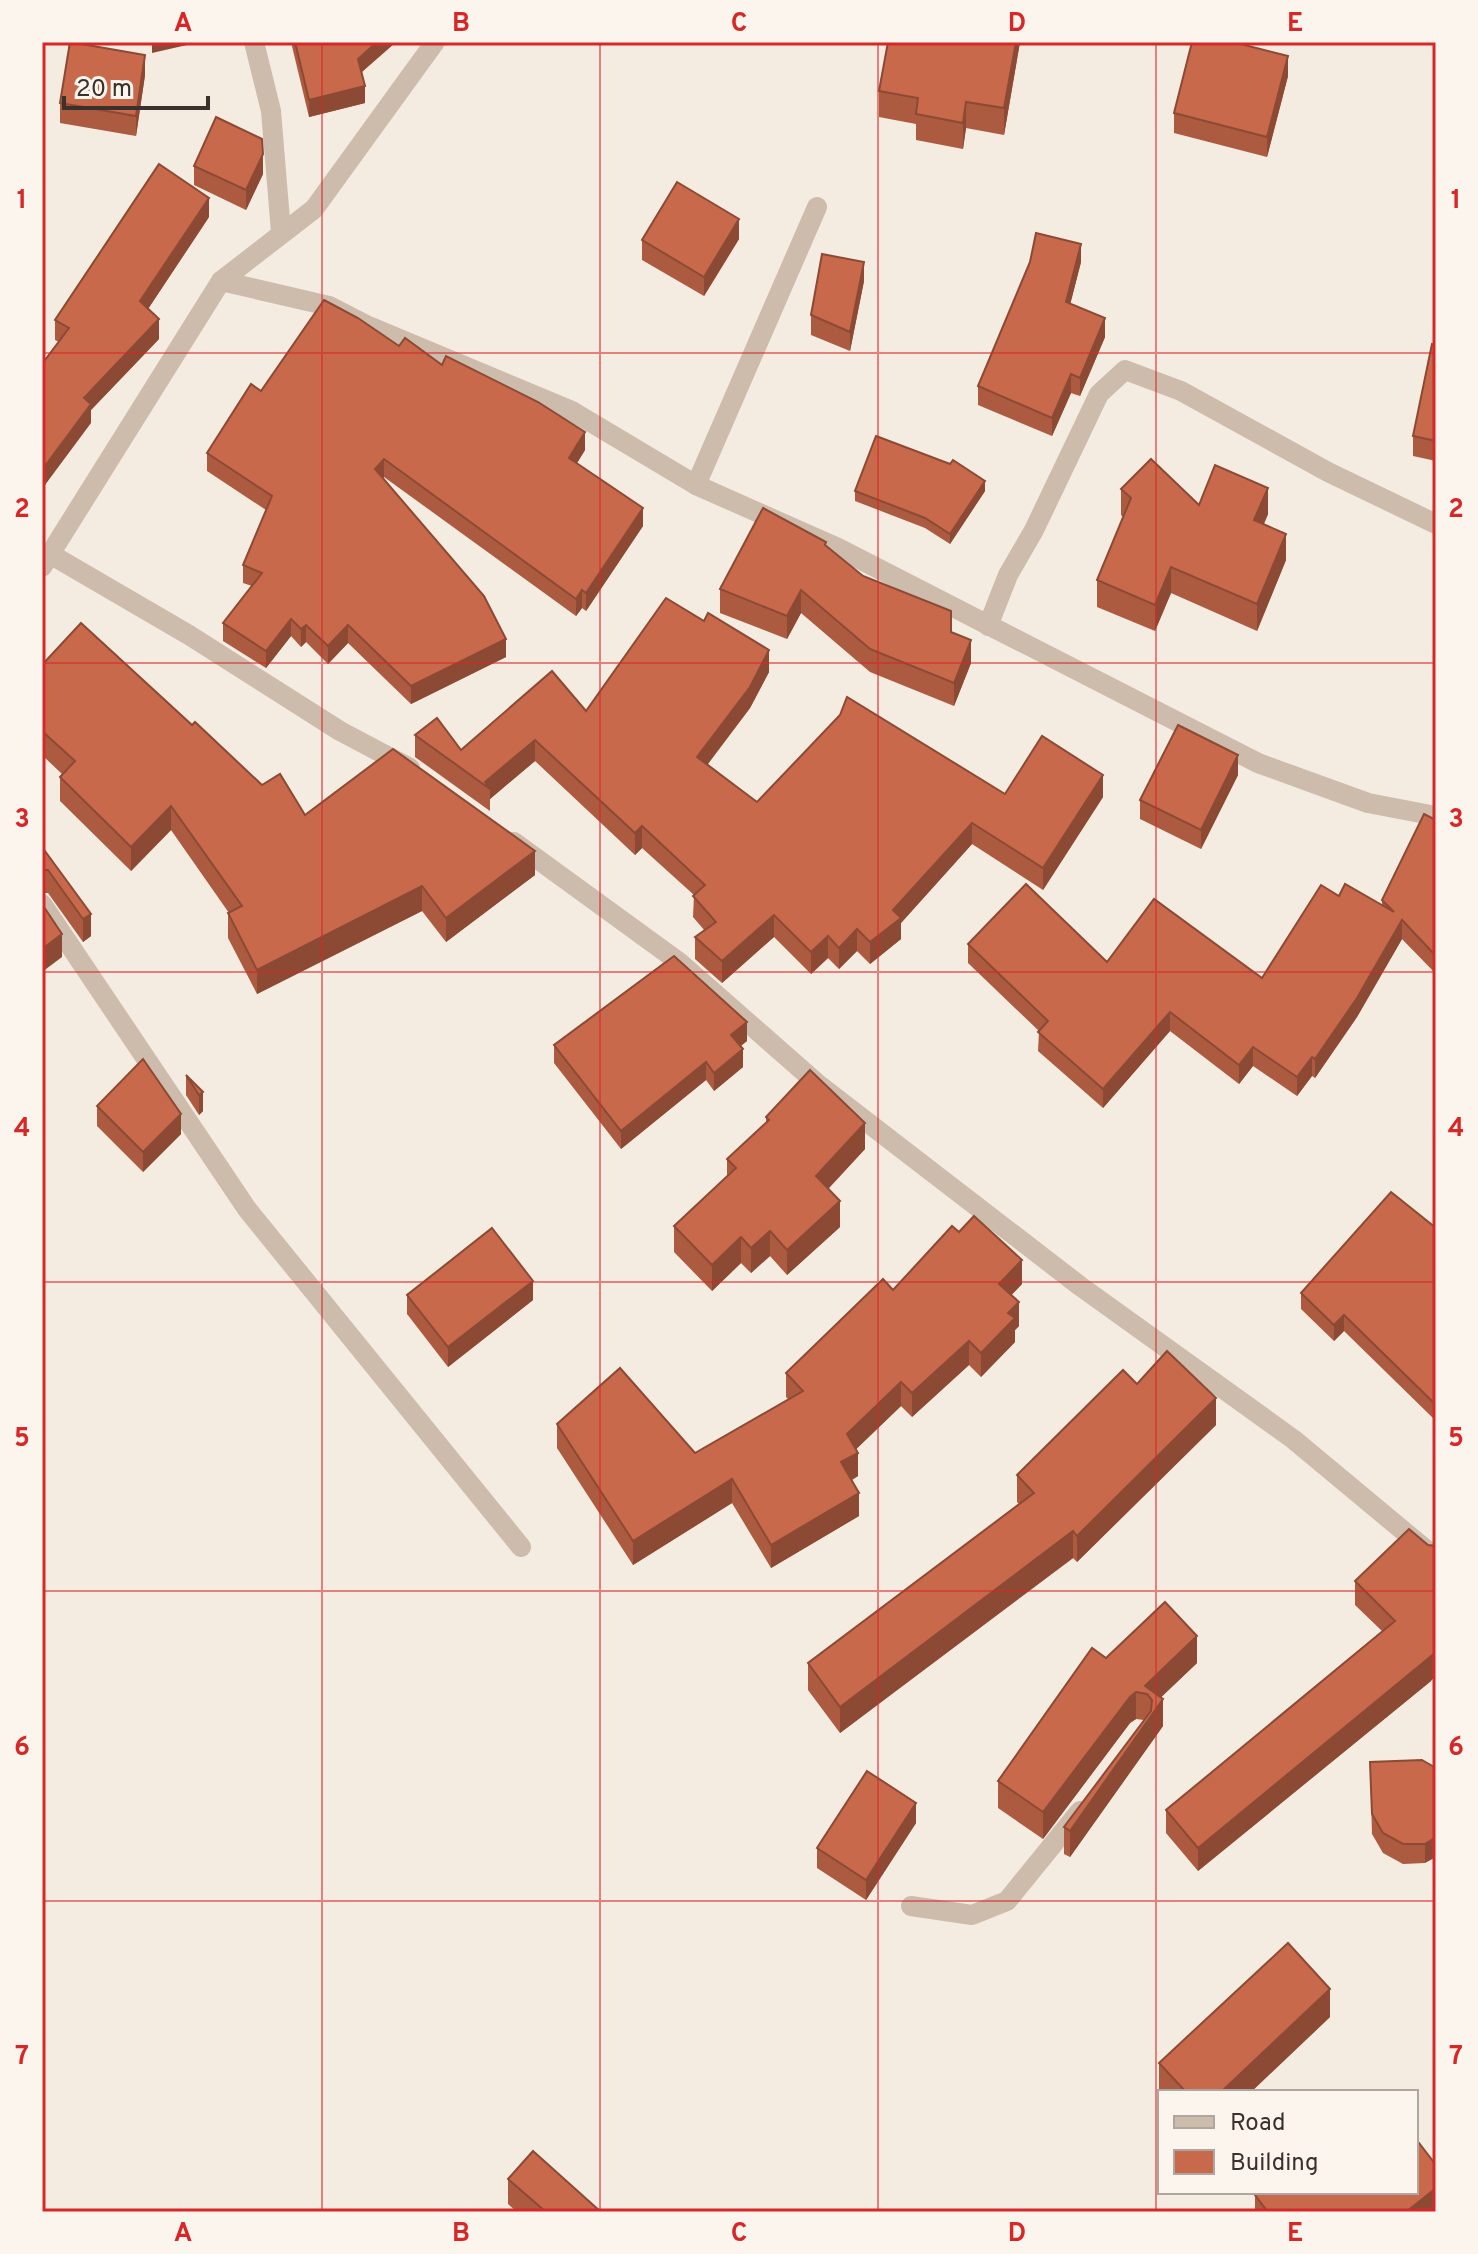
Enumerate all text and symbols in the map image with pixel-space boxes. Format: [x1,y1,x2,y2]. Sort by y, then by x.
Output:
text: A [174,8,192,41]
text: B [452,8,470,41]
text: C [731,8,747,41]
text: D [1008,8,1026,41]
text: E [1287,8,1303,41]
scale bar [64,60,208,110]
text: 20 m [76,75,132,105]
text: 1 [17,185,27,218]
text: 1 [1451,185,1461,218]
text: 2 [14,494,30,527]
text: 2 [1448,494,1464,527]
text: 3 [14,804,30,837]
text: 3 [1448,804,1464,837]
text: 4 [14,1113,30,1146]
text: 4 [1448,1113,1464,1146]
text: 5 [14,1423,30,1456]
text: 5 [1448,1423,1464,1456]
text: 6 [14,1732,30,1765]
text: 6 [1448,1732,1464,1765]
text: 7 [15,2041,29,2074]
text: 7 [1449,2041,1463,2074]
legend [1158,2090,1418,2194]
text: Road [1230,2109,1286,2139]
text: Building [1230,2149,1319,2179]
text: A [174,2218,192,2251]
text: B [452,2218,470,2251]
text: C [731,2218,747,2251]
text: D [1008,2218,1026,2251]
text: E [1287,2218,1303,2251]

